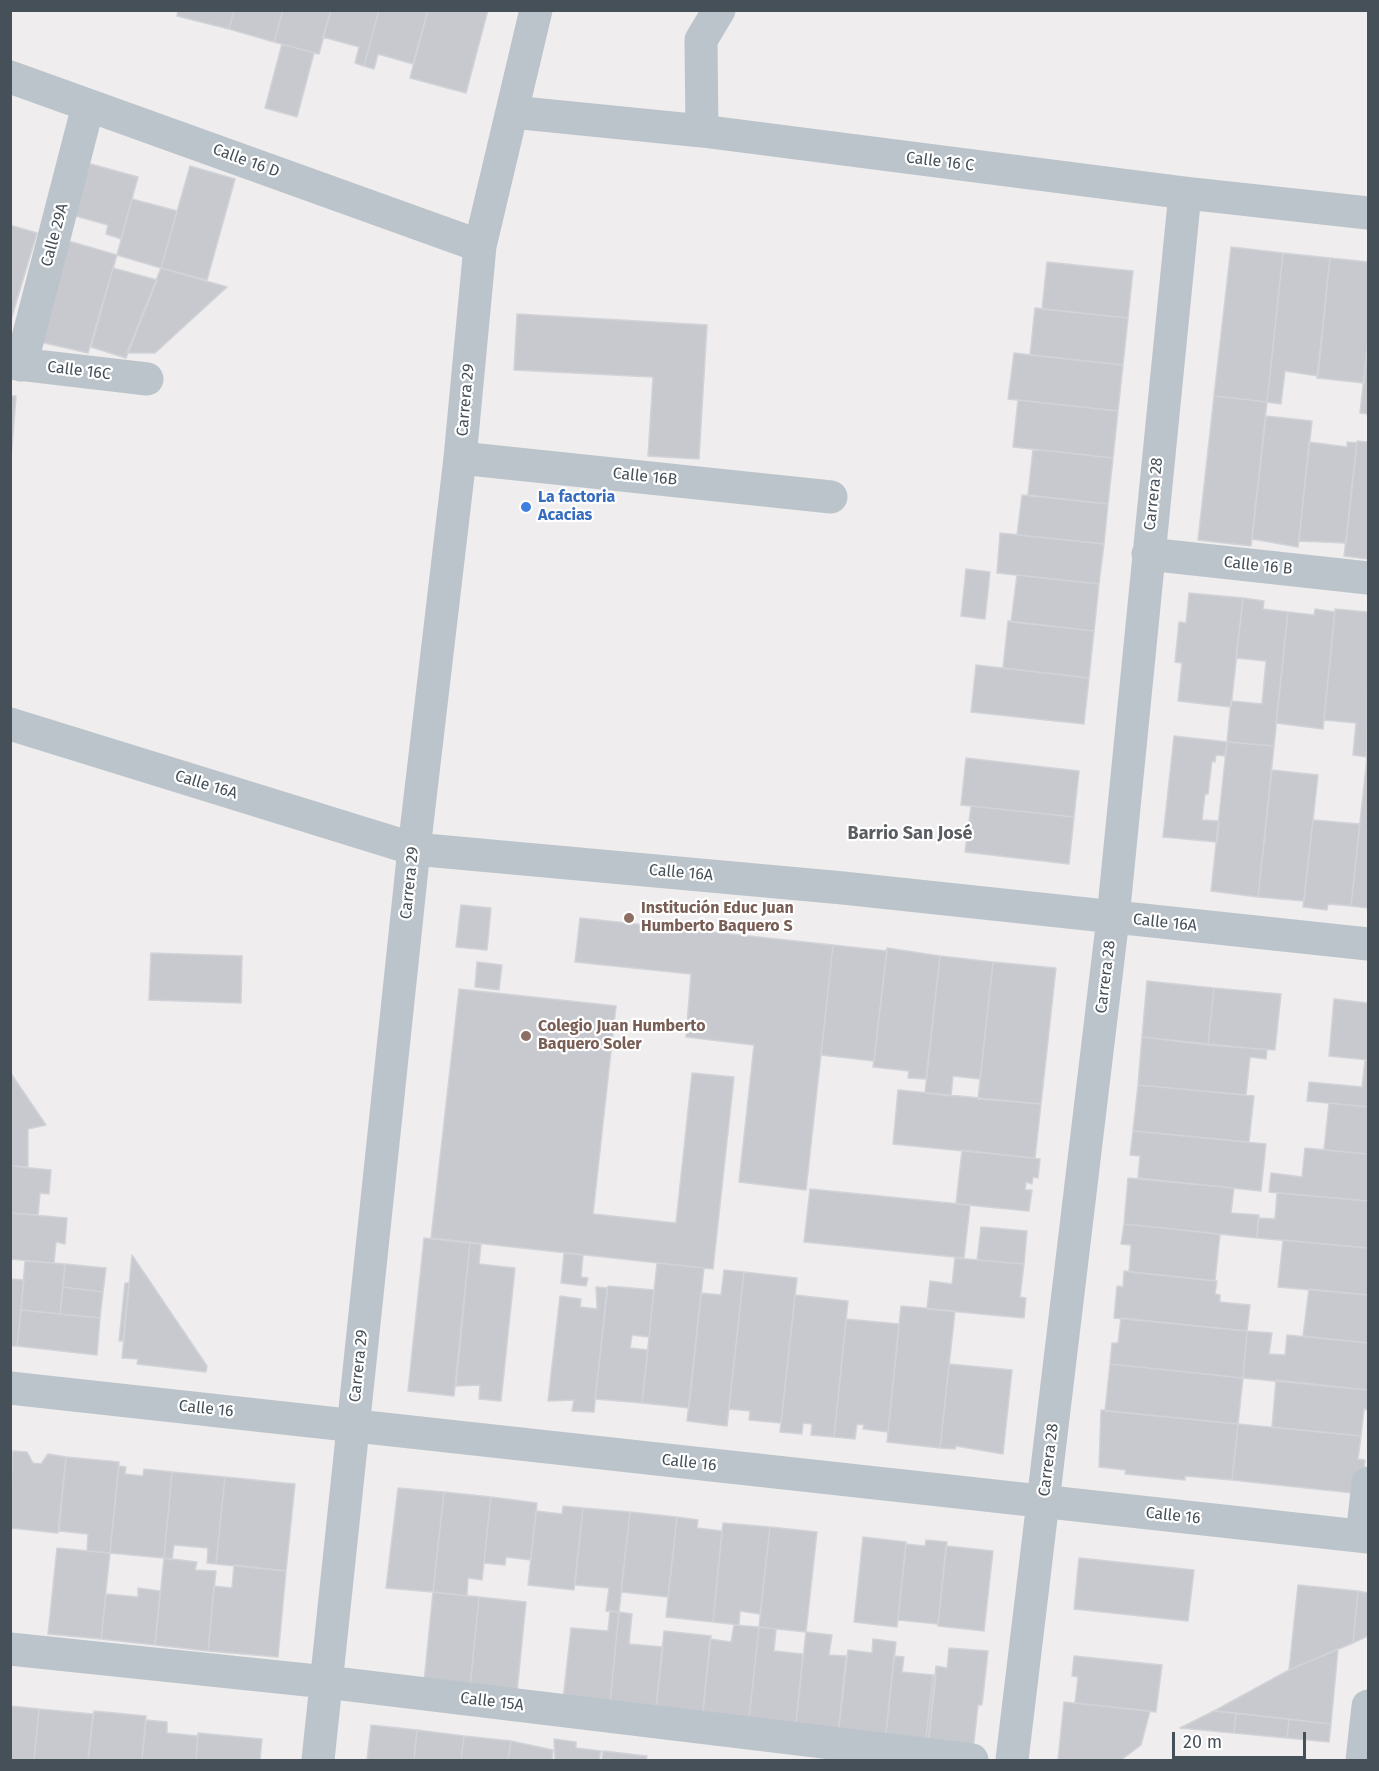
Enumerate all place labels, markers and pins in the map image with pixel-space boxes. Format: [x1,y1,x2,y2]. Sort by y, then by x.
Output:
place label: La factoria Acacias [538,488,615,526]
marker: La factoria Acacias [519,500,533,514]
place label: Institución Educ Juan Humberto Baquero S [641,899,794,937]
marker: Institución Educ Juan Humberto Baquero S [622,911,636,925]
place label: Colegio Juan Humberto Baquero Soler [538,1017,706,1055]
marker: Colegio Juan Humberto Baquero Soler [519,1029,533,1043]

